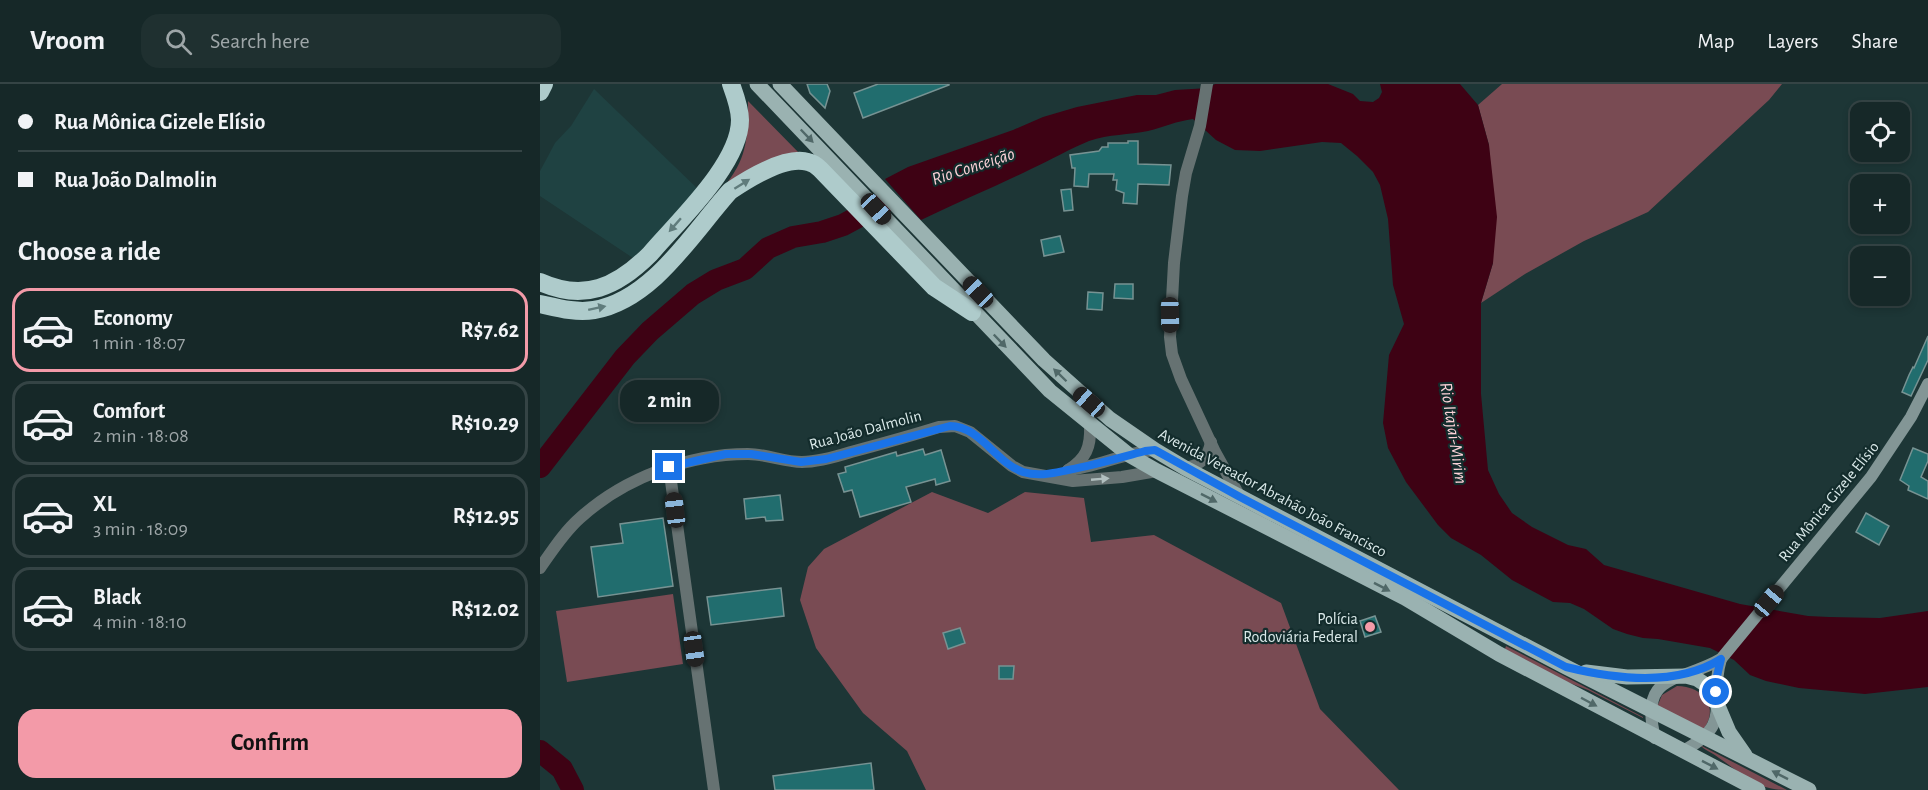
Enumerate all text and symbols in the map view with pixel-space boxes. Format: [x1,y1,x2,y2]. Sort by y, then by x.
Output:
search box [141,14,561,68]
icon: search [162,25,195,58]
text: Vroom [30,27,105,55]
text: Search here [210,30,310,52]
text: Map [1698,31,1734,52]
text: Layers [1767,31,1818,52]
text: Share [1851,31,1898,52]
map controls [1850,102,1910,306]
button: locate [1850,102,1910,162]
text: Rua Mônica Gizele Elísio [54,111,265,133]
one-way arrow [800,129,814,144]
water label: Rio Conceição [930,145,1017,189]
text: Rua João Dalmolin [54,169,217,191]
button: + [1850,174,1910,234]
one-way arrow [734,178,750,189]
car [857,190,895,228]
one-way arrow [668,217,682,232]
text: Choose a ride [18,238,161,265]
button: − [1850,246,1910,306]
car [959,273,997,311]
car [1161,297,1179,333]
icon: car [21,303,75,357]
one-way arrow [588,303,607,312]
text: Economy [93,307,173,329]
text: R$7.62 [461,319,519,341]
text: 1 min · 18:07 [93,333,185,353]
one-way arrow [993,333,1007,347]
one-way arrow [1053,369,1067,383]
callout: 2 min [620,380,718,422]
water label: Rio Itajaí-Mirim [1436,381,1470,485]
car [1070,383,1108,421]
text: 2 min [647,391,692,411]
icon: car [21,396,75,450]
text: Comfort [93,400,165,422]
street label: Rua João Dalmolin [807,407,923,453]
text: R$10.29 [451,412,519,434]
text: 2 min · 18:08 [93,426,189,446]
street label: Avenida Vereador Abrahão João Francisco [1156,426,1389,560]
street label: Rua Mônica Gizele Elísio [1776,438,1882,565]
route end [655,453,682,480]
one-way arrow [1091,474,1110,483]
icon: car [21,489,75,543]
car [664,491,686,529]
text: XL [93,493,116,515]
one-way arrow [1200,493,1217,503]
text: R$12.95 [453,505,519,527]
text: 3 min · 18:09 [93,519,188,539]
car [1751,581,1787,621]
icon: car [21,582,75,636]
one-way arrow [1374,582,1391,592]
text: Black [93,586,141,608]
text: R$12.02 [451,598,519,620]
place label: Polícia Rodoviária Federal [1243,611,1358,645]
text: 4 min · 18:10 [93,612,187,632]
marker: Polícia Rodoviária Federal [1363,620,1377,634]
car [683,630,705,668]
route start [1702,678,1729,705]
one-way arrow [1580,697,1597,707]
button: Confirm [18,709,522,778]
one-way arrow [1702,760,1719,770]
one-way arrow [1771,770,1788,780]

